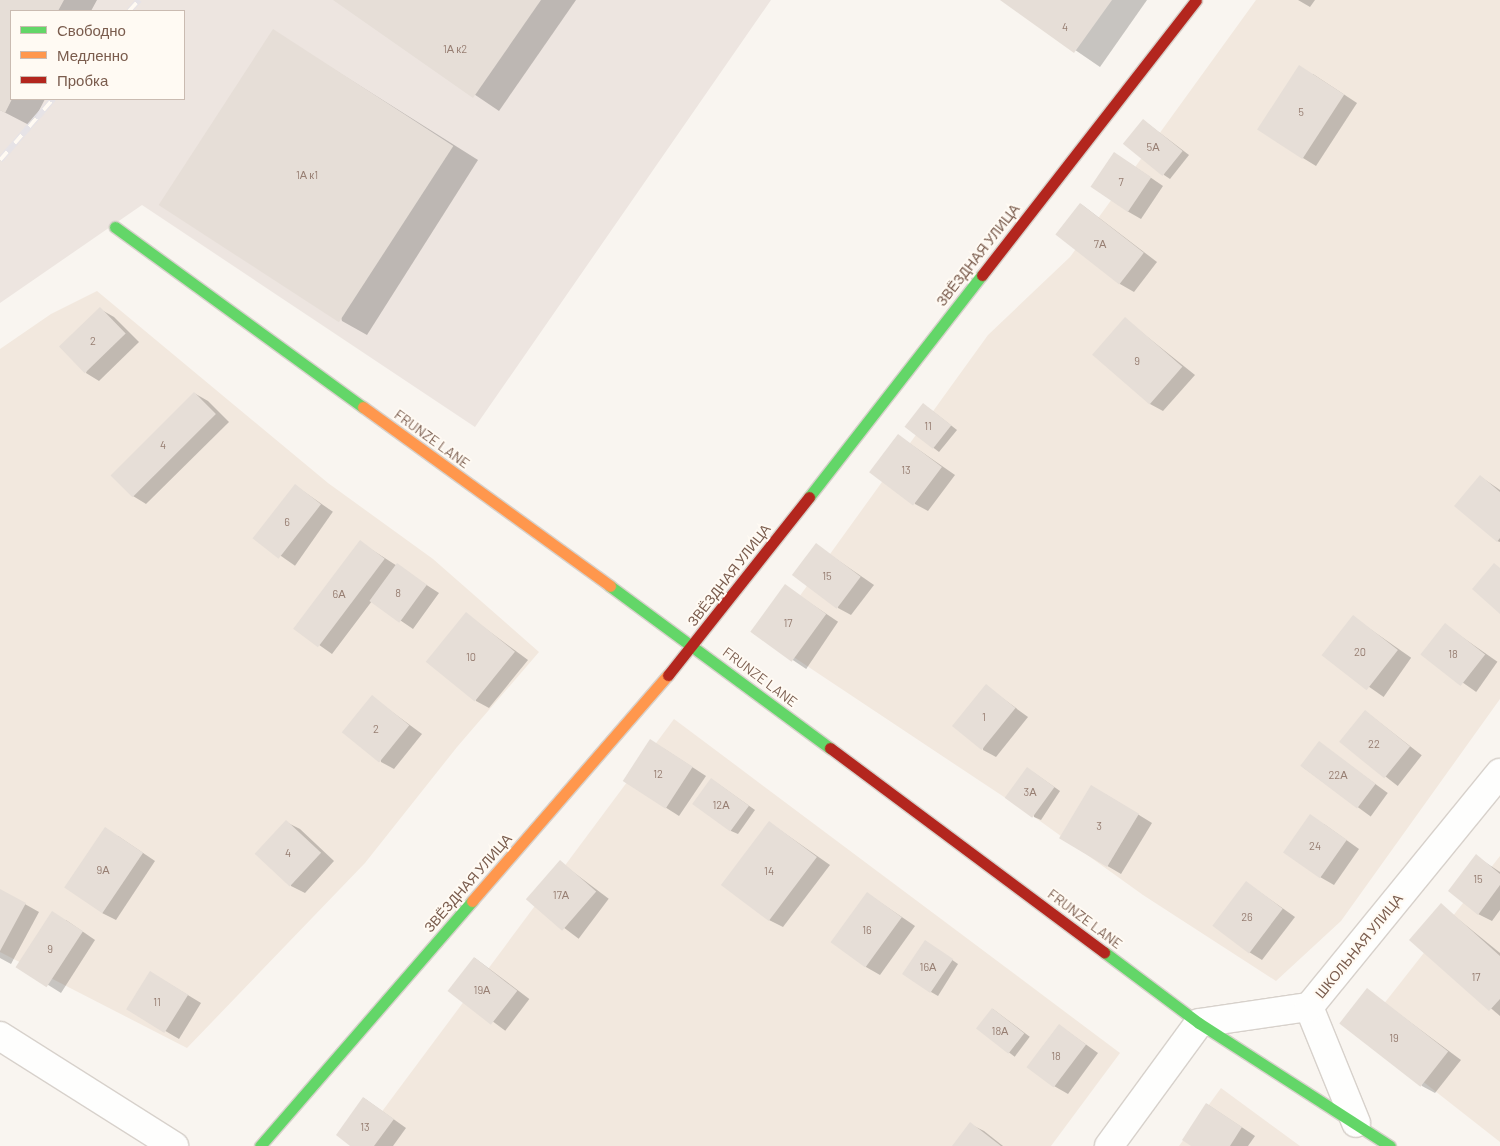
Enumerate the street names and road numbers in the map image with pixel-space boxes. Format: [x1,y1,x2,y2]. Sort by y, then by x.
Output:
street label: ЗВЁЗДНАЯ УЛИЦА [933,201,1023,309]
street label: FRUNZE LANE [391,406,473,472]
street label: ЗВЁЗДНАЯ УЛИЦА [684,521,774,629]
street label: FRUNZE LANE [719,644,801,710]
street label: ЗВЁЗДНАЯ УЛИЦА [421,830,515,936]
street label: FRUNZE LANE [1044,886,1126,952]
street label: ШКОЛЬНАЯ УЛИЦА [1312,890,1406,1002]

